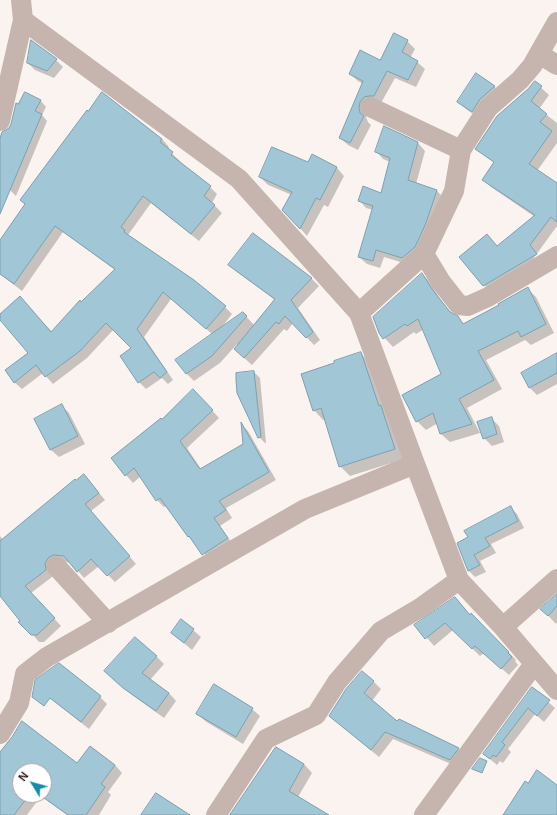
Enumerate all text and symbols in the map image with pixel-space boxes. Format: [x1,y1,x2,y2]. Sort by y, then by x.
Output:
north arrow [12,763,52,803]
text: N [16,770,30,783]

